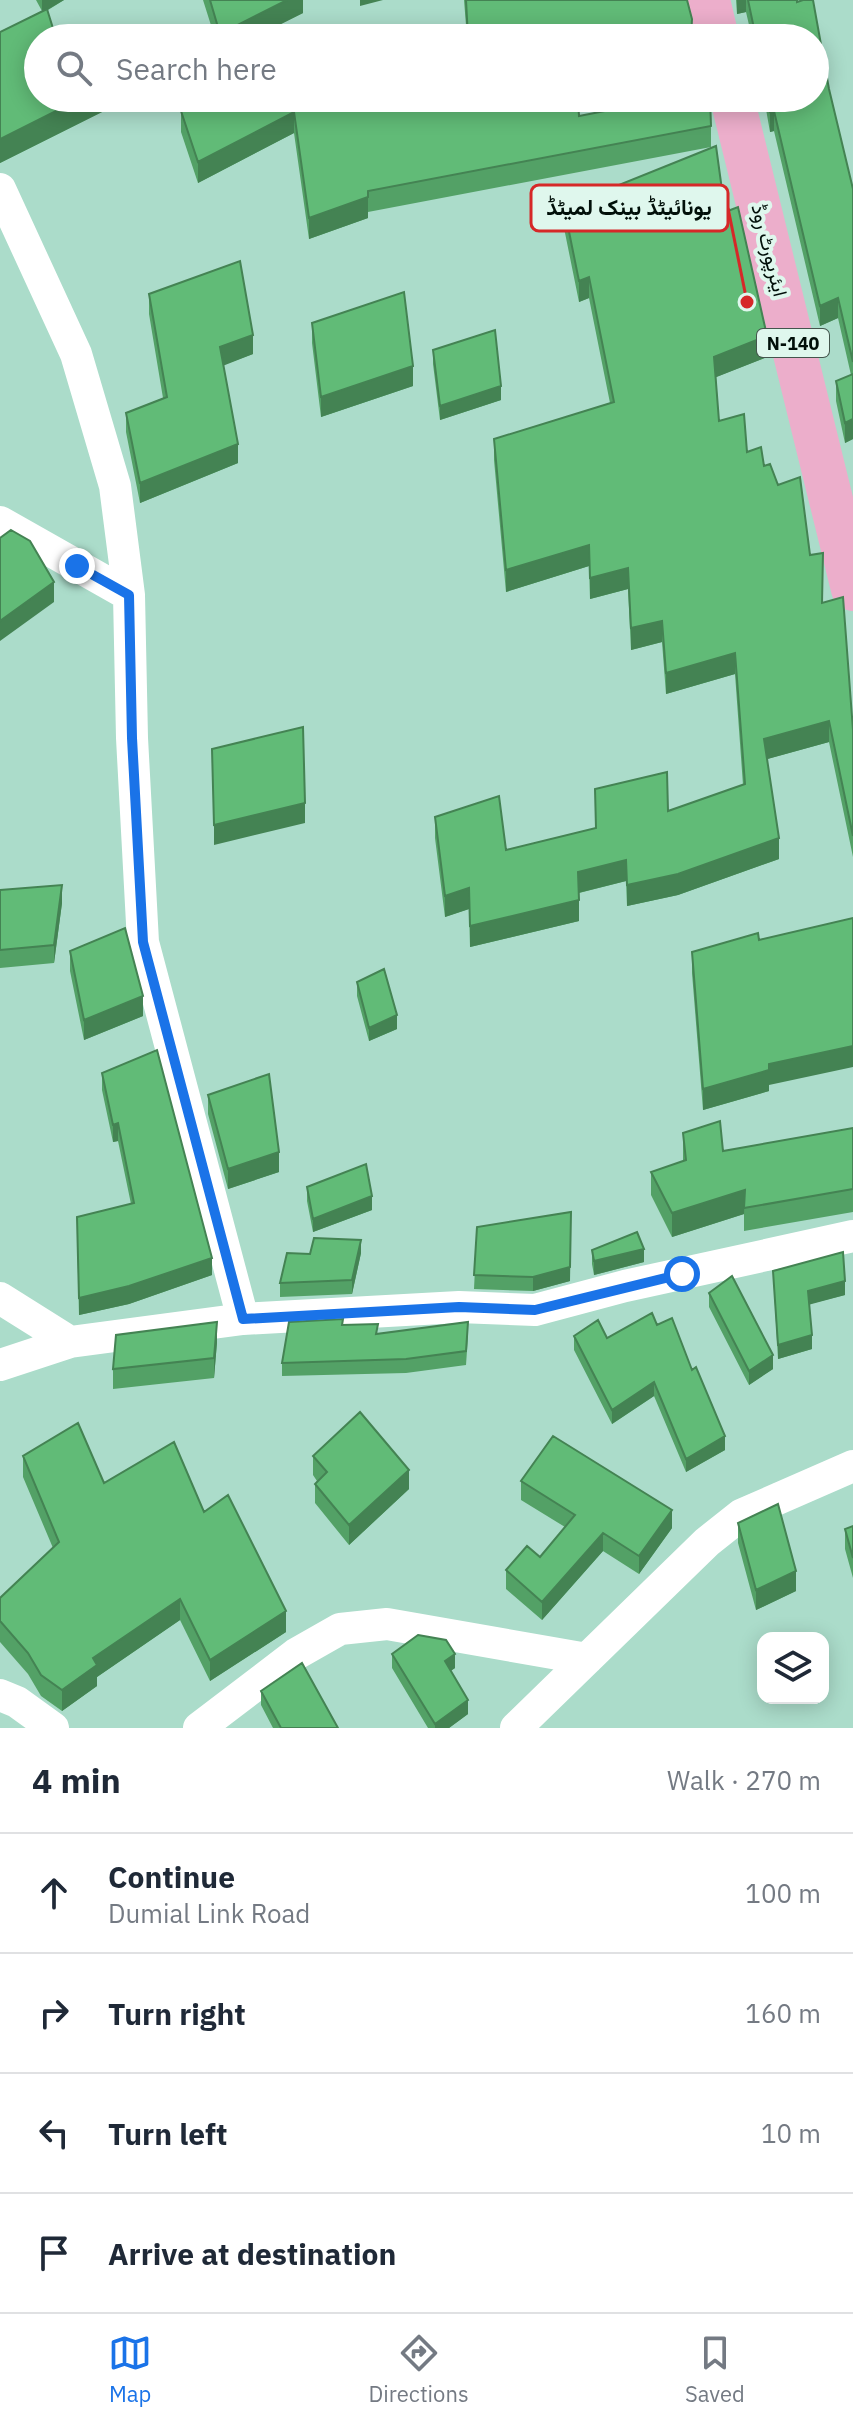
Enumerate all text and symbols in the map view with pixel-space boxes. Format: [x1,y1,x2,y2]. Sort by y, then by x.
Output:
search box [24,24,829,112]
icon: search [52,46,96,90]
text: Search here [116,49,277,88]
callout: یونائیٹڈ بینک لمیٹڈ [531,185,728,231]
text: یونائیٹڈ بینک لمیٹڈ [546,192,712,221]
street label: ایئرپورٹ روڈ [745,201,795,299]
road number: N-140 [757,329,829,357]
route end [59,548,95,584]
route start [664,1256,700,1292]
map controls [757,1632,829,1704]
button: layers [757,1632,829,1704]
text: 4 min [32,1758,121,1802]
text: Walk · 270 m [667,1763,821,1797]
text: Continue [108,1857,235,1896]
icon: ahead [32,1871,76,1915]
text: 100 m [745,1876,821,1910]
text: Dumial Link Road [108,1896,310,1930]
icon: right [32,1991,76,2035]
text: Turn right [108,1994,246,2033]
text: 160 m [745,1996,821,2030]
icon: left [32,2111,76,2155]
text: Turn left [108,2114,227,2153]
text: 10 m [761,2116,821,2150]
icon: arrive [32,2231,76,2275]
text: Arrive at destination [108,2234,396,2273]
tab: Map [108,2331,152,2408]
tab: Directions [369,2331,469,2408]
tab: Saved [685,2331,745,2408]

